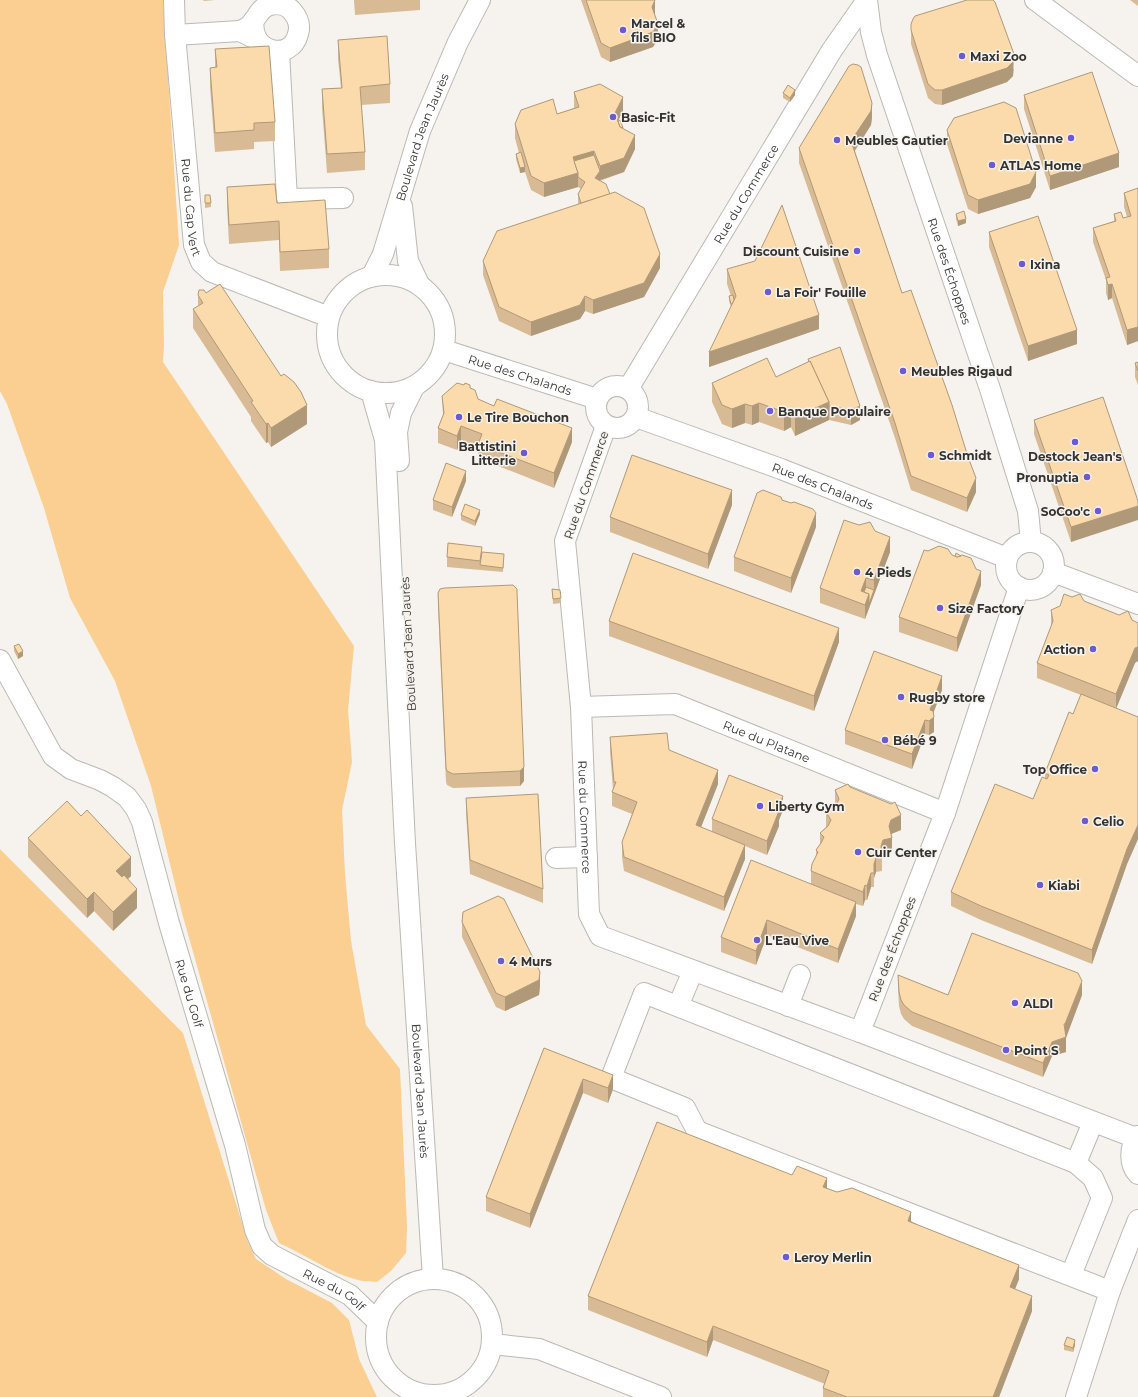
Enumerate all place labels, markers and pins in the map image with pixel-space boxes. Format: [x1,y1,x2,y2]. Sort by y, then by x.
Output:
place label: Marcel & fils BIO [631,16,686,45]
marker: Marcel & fils BIO [618,25,628,35]
place label: Maxi Zoo [970,49,1027,64]
marker: Maxi Zoo [957,51,967,61]
place label: Basic-Fit [621,110,676,125]
marker: Basic-Fit [608,112,618,122]
place label: Devianne [1003,131,1063,146]
place label: Meubles Gautier [845,133,948,148]
marker: Devianne [1066,133,1076,143]
marker: Meubles Gautier [832,135,842,145]
place label: ATLAS Home [999,158,1082,173]
marker: ATLAS Home [987,160,997,170]
place label: Discount Cuisine [743,244,849,259]
marker: Discount Cuisine [852,246,862,256]
place label: Ixina [1030,257,1060,272]
marker: Ixina [1017,259,1027,269]
place label: La Foir' Fouille [776,285,867,300]
marker: La Foir' Fouille [763,287,773,297]
place label: Meubles Rigaud [911,364,1012,379]
marker: Meubles Rigaud [898,366,908,376]
place label: Banque Populaire [778,404,891,419]
marker: Banque Populaire [765,406,775,416]
place label: Le Tire Bouchon [467,410,569,425]
marker: Le Tire Bouchon [454,412,464,422]
marker: Destock Jean's [1070,437,1080,447]
place label: Battistini Litterie [458,439,516,468]
marker: Battistini Litterie [519,448,529,458]
place label: Schmidt [939,448,993,463]
place label: Destock Jean's [1028,449,1122,464]
marker: Schmidt [926,450,936,460]
place label: Pronuptia [1016,470,1079,485]
marker: Pronuptia [1082,472,1092,482]
place label: SoCoo'c [1041,504,1090,519]
marker: SoCoo'c [1093,506,1103,516]
place label: 4 Pieds [865,565,912,580]
marker: 4 Pieds [852,567,862,577]
place label: Size Factory [948,601,1025,616]
marker: Size Factory [935,603,945,613]
place label: Action [1043,642,1085,657]
marker: Action [1088,644,1098,654]
place label: Rugby store [909,690,985,705]
marker: Rugby store [896,692,906,702]
place label: Bébé 9 [893,733,937,748]
marker: Bébé 9 [880,735,890,745]
place label: Top Office [1023,762,1087,777]
marker: Top Office [1090,764,1100,774]
place label: Liberty Gym [768,799,845,814]
marker: Liberty Gym [755,801,765,811]
place label: Celio [1093,814,1124,829]
marker: Celio [1080,816,1090,826]
place label: Cuir Center [866,845,937,860]
marker: Cuir Center [853,847,863,857]
place label: Kiabi [1048,878,1080,893]
marker: Kiabi [1035,880,1045,890]
place label: L'Eau Vive [765,933,830,948]
marker: L'Eau Vive [752,935,762,945]
place label: 4 Murs [509,954,553,969]
marker: 4 Murs [496,956,506,966]
place label: ALDI [1022,996,1053,1011]
marker: ALDI [1010,998,1020,1008]
place label: Point S [1014,1043,1059,1058]
marker: Point S [1001,1045,1011,1055]
place label: Leroy Merlin [794,1250,872,1265]
marker: Leroy Merlin [781,1252,791,1262]

